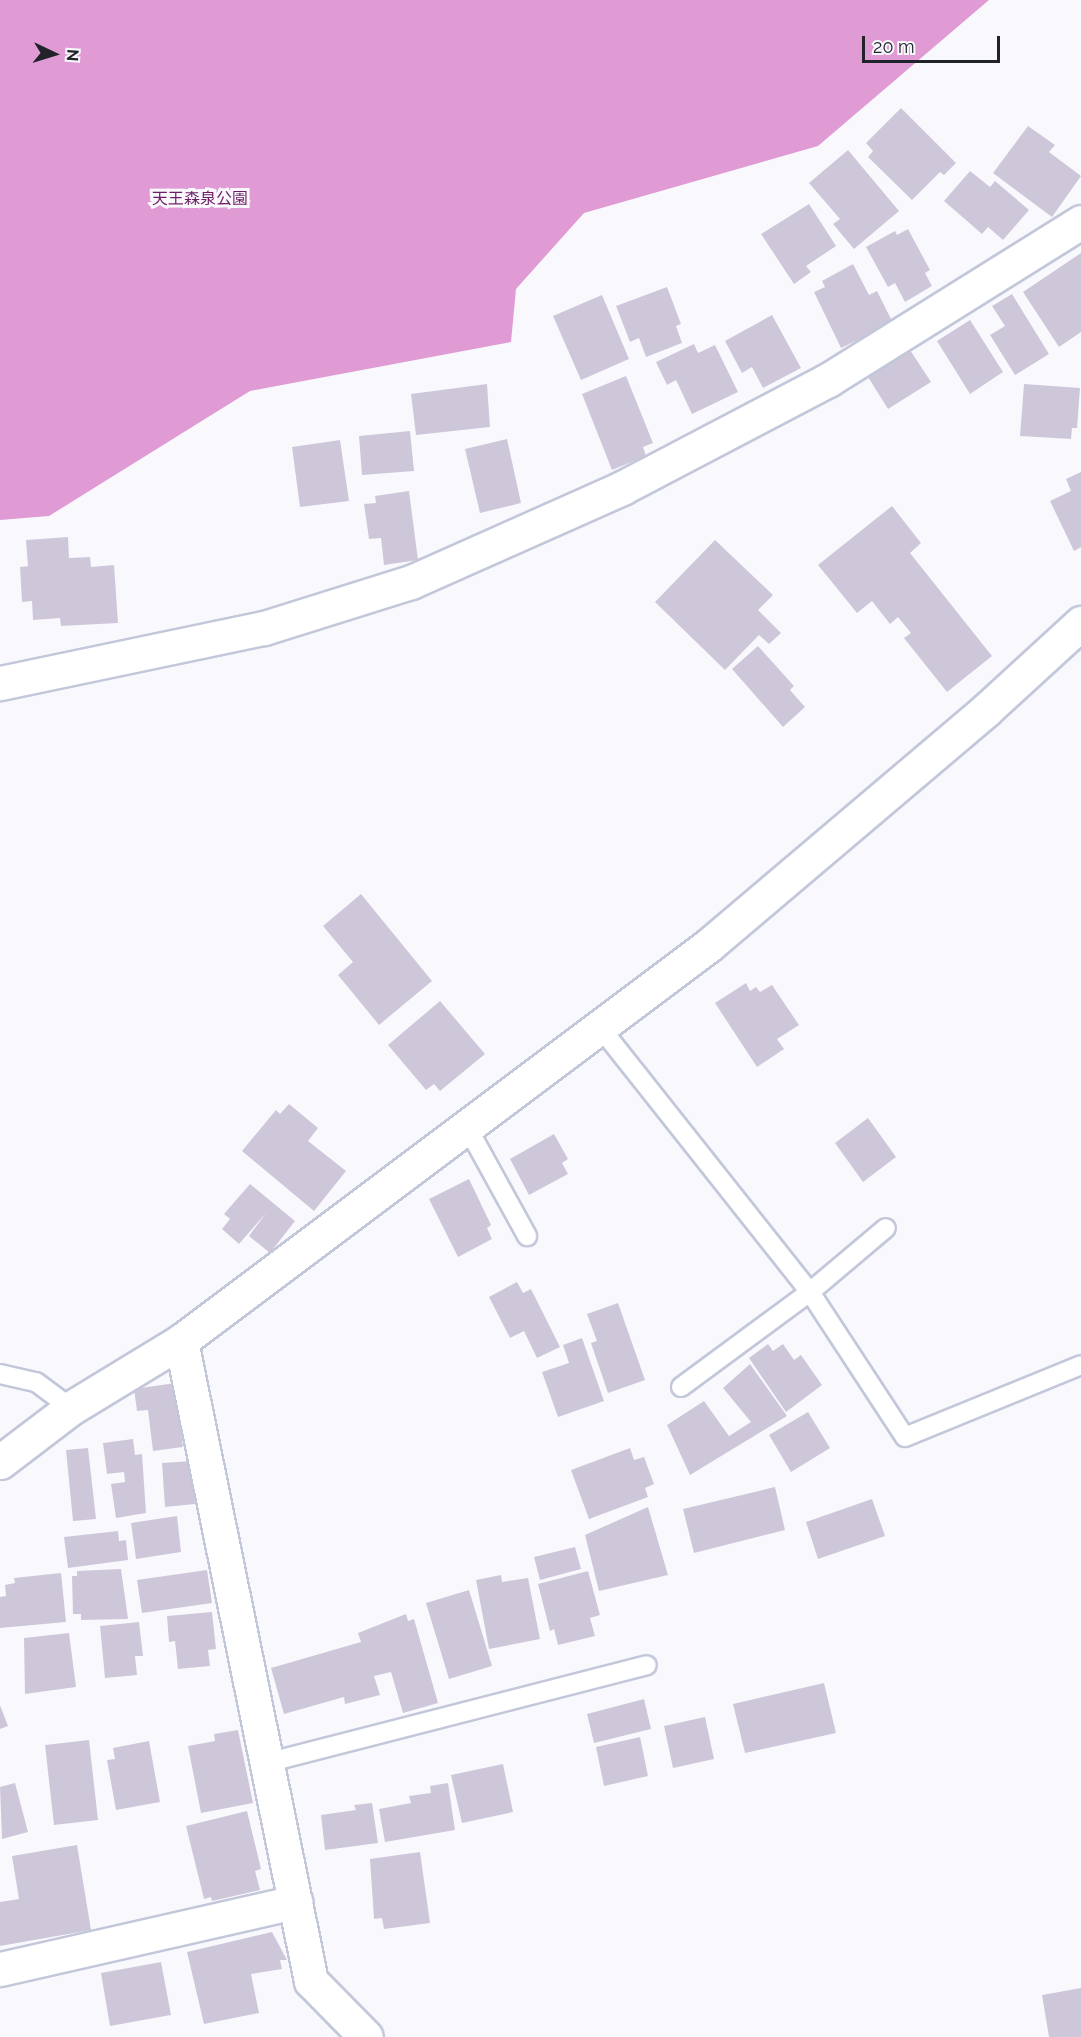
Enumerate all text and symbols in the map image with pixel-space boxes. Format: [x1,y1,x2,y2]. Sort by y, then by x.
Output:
north arrow [24,24,84,84]
scale bar [865,24,1003,62]
text: 20 m [873,36,915,57]
text: N [63,49,82,62]
park label: 天王森泉公園 [152,189,248,209]

